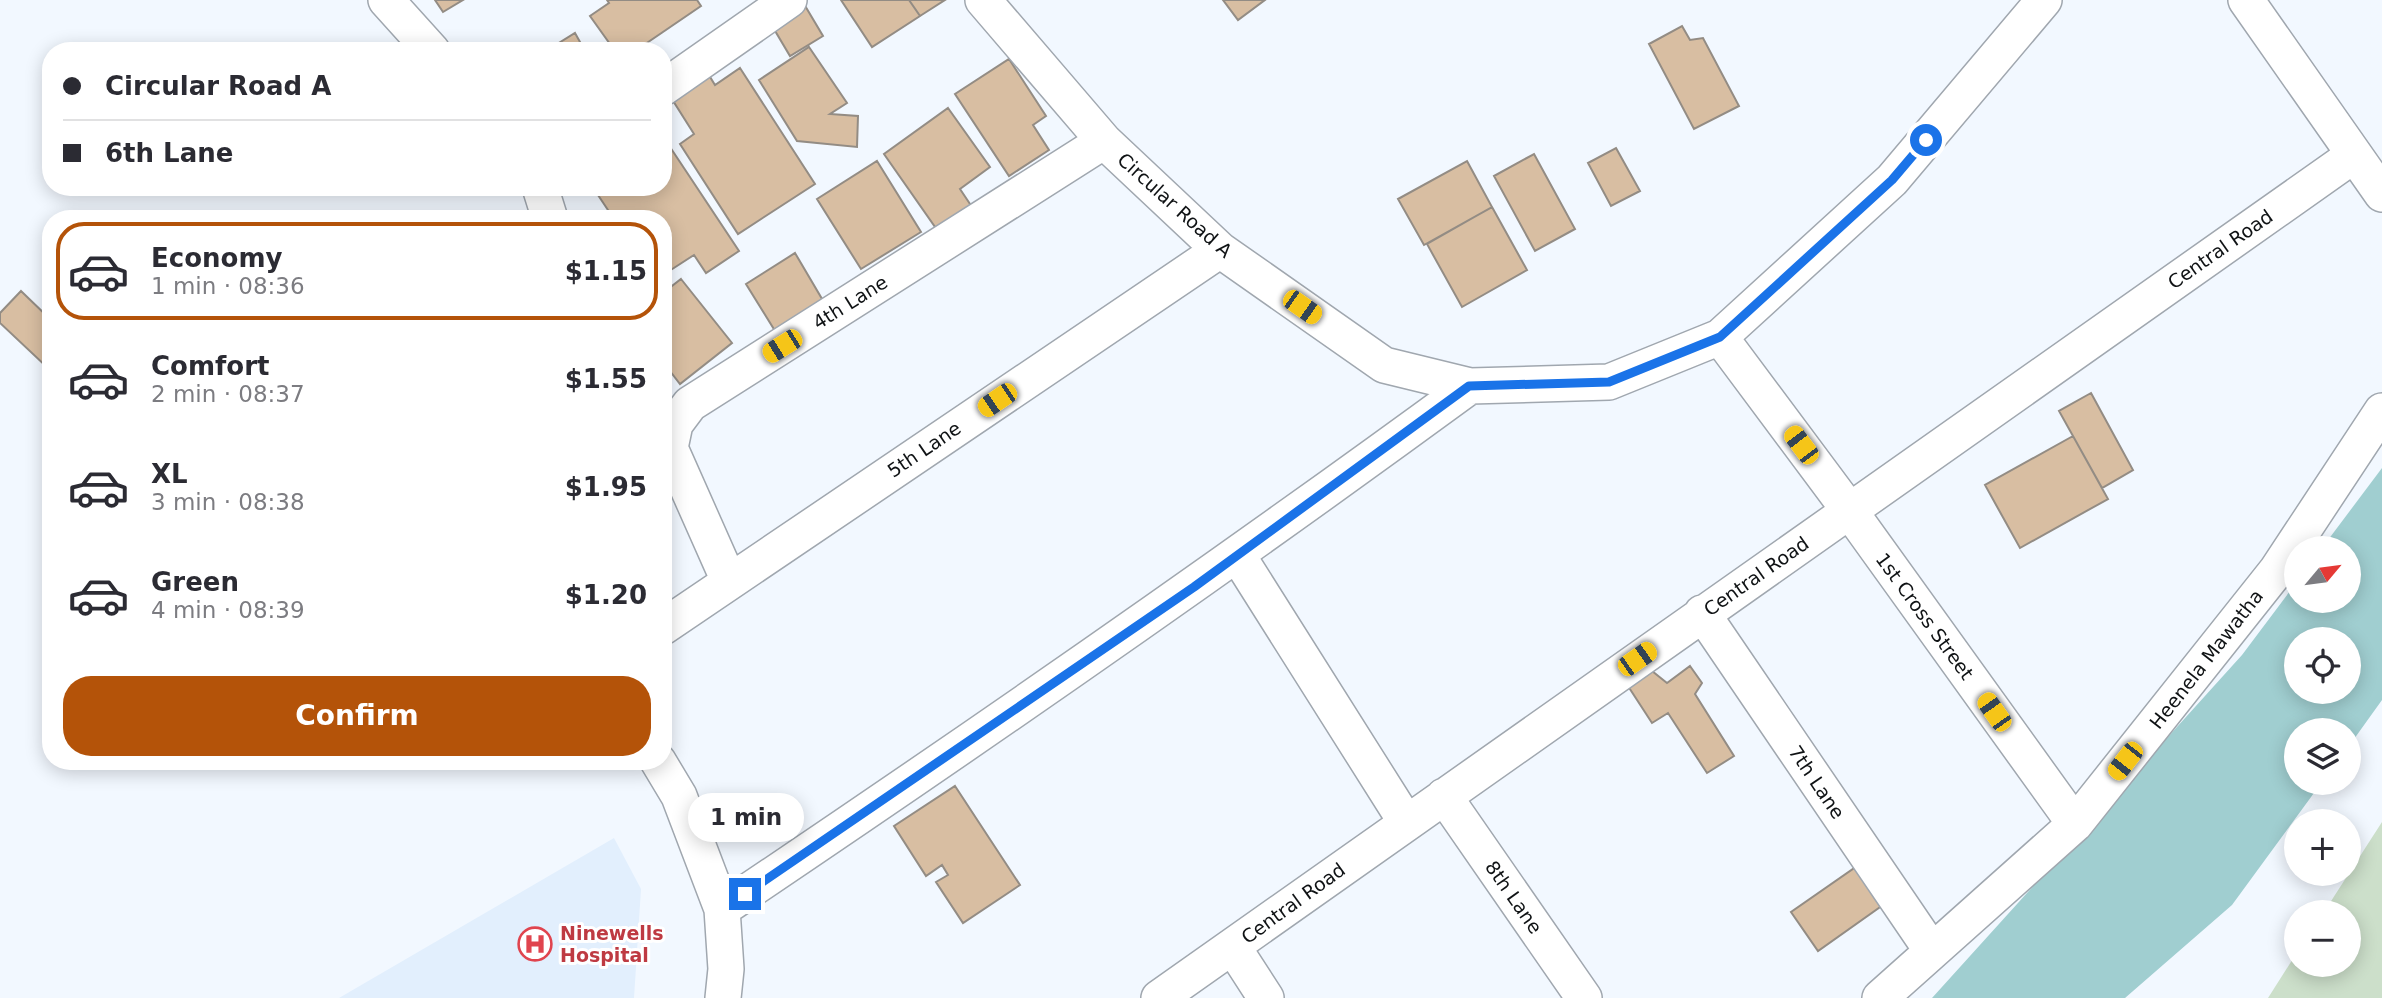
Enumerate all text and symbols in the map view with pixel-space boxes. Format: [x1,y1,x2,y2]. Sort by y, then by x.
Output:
text: Circular Road A [105,71,331,101]
route start [1910,124,1942,156]
text: 6th Lane [105,138,233,168]
street label: Circular Road A [1113,148,1237,262]
street label: Central Road [2163,205,2277,293]
icon: car [67,240,130,303]
text: Economy [151,243,282,273]
text: $1.15 [565,256,647,286]
street label: 4th Lane [809,271,891,333]
text: 1 min · 08:36 [151,273,305,299]
car [1279,286,1326,328]
car [759,326,806,366]
icon: car [67,348,130,411]
text: Comfort [151,351,269,381]
text: $1.55 [565,364,647,394]
car [974,380,1021,420]
text: 2 min · 08:37 [151,381,305,407]
street label: 5th Lane [883,417,965,481]
car [1780,422,1823,468]
icon: car [67,456,130,519]
text: XL [151,459,188,489]
text: $1.95 [565,472,647,502]
text: 3 min · 08:38 [151,489,305,515]
street label: Central Road [1699,532,1813,620]
north arrow [2284,536,2361,612]
map controls [2284,536,2361,977]
street label: 1st Cross Street [1872,548,1978,684]
icon: car [67,564,130,627]
text: Green [151,567,239,597]
text: $1.20 [565,580,647,610]
street label: Heenela Mawatha [2145,585,2267,733]
text: 4 min · 08:39 [151,597,305,623]
button: locate [2284,627,2361,704]
car [1614,638,1661,680]
button: Confirm [63,676,651,756]
car [1974,689,2015,735]
button: layers [2284,718,2361,795]
car [2104,738,2147,784]
street label: 7th Lane [1785,741,1849,823]
callout: 1 min [687,792,803,842]
text: 1 min [710,804,782,830]
button: + [2284,809,2361,886]
street label: 8th Lane [1481,856,1547,938]
street label: Central Road [1237,858,1349,948]
route end [729,878,761,910]
button: − [2284,900,2361,977]
place label: Ninewells Hospital [560,922,664,966]
hospital icon: Ninewells Hospital [516,925,554,963]

